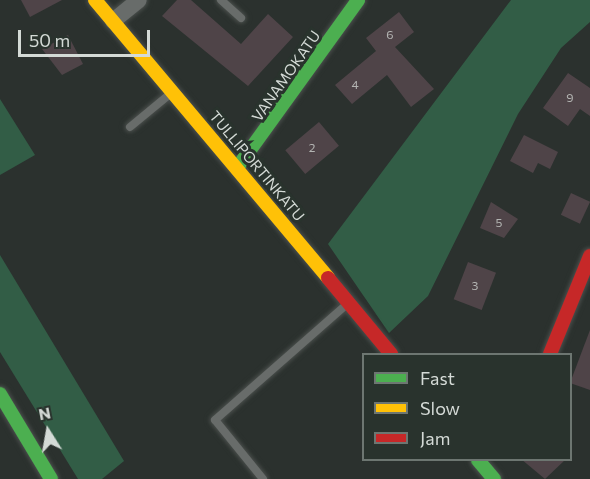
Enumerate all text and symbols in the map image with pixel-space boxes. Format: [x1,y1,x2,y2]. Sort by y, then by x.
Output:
scale bar [21,18,153,56]
street label: VANAMOKATU [248,27,324,125]
house number: 6 [386,28,394,42]
text: 50 m [29,29,70,51]
house number: 4 [351,78,359,92]
house number: 9 [566,91,574,105]
street label: TULLIPORTINKATU [206,107,308,225]
house number: 2 [309,141,315,155]
house number: 5 [496,216,502,230]
house number: 3 [472,279,478,293]
legend [362,353,572,461]
text: Fast [420,367,455,389]
text: Slow [420,397,460,419]
north arrow [18,401,78,461]
text: N [37,402,52,423]
text: Jam [420,427,450,449]

